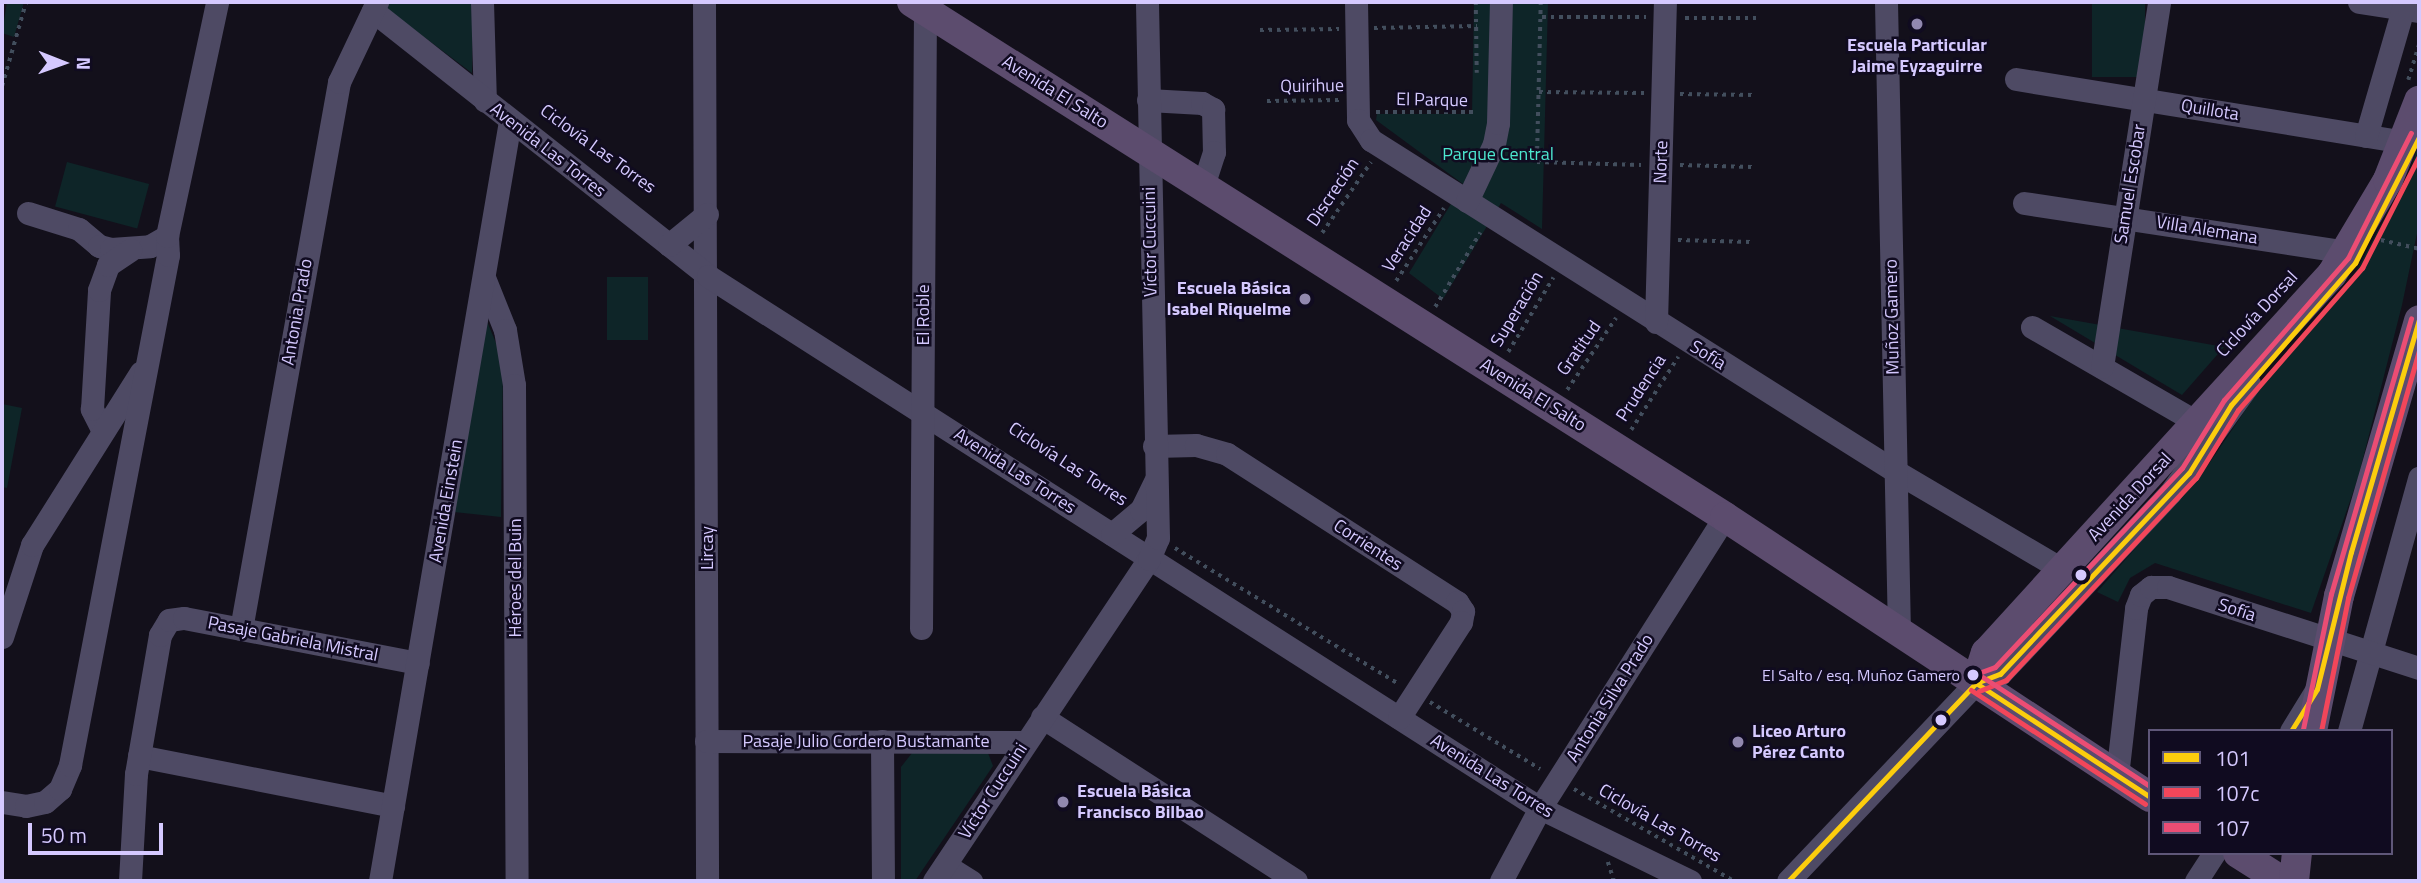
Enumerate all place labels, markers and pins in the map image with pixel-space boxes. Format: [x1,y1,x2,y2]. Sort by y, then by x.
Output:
marker: Escuela Particular Jaime Eyzaguirre [1909,16,1925,32]
place label: Escuela Particular Jaime Eyzaguirre [1847,35,1987,78]
place label: Escuela Básica Isabel Riquelme [1167,278,1291,320]
marker: Escuela Básica Isabel Riquelme [1297,291,1313,307]
unlabelled marker [2074,568,2088,582]
place label: El Salto / esq. Muñoz Gamero [1762,665,1960,685]
marker: El Salto / esq. Muñoz Gamero [1966,668,1980,682]
unlabelled marker [1934,713,1948,727]
place label: Liceo Arturo Pérez Canto [1752,721,1846,764]
marker: Liceo Arturo Pérez Canto [1730,734,1746,750]
place label: Escuela Básica Francisco Bilbao [1077,781,1204,824]
marker: Escuela Básica Francisco Bilbao [1055,794,1071,810]

